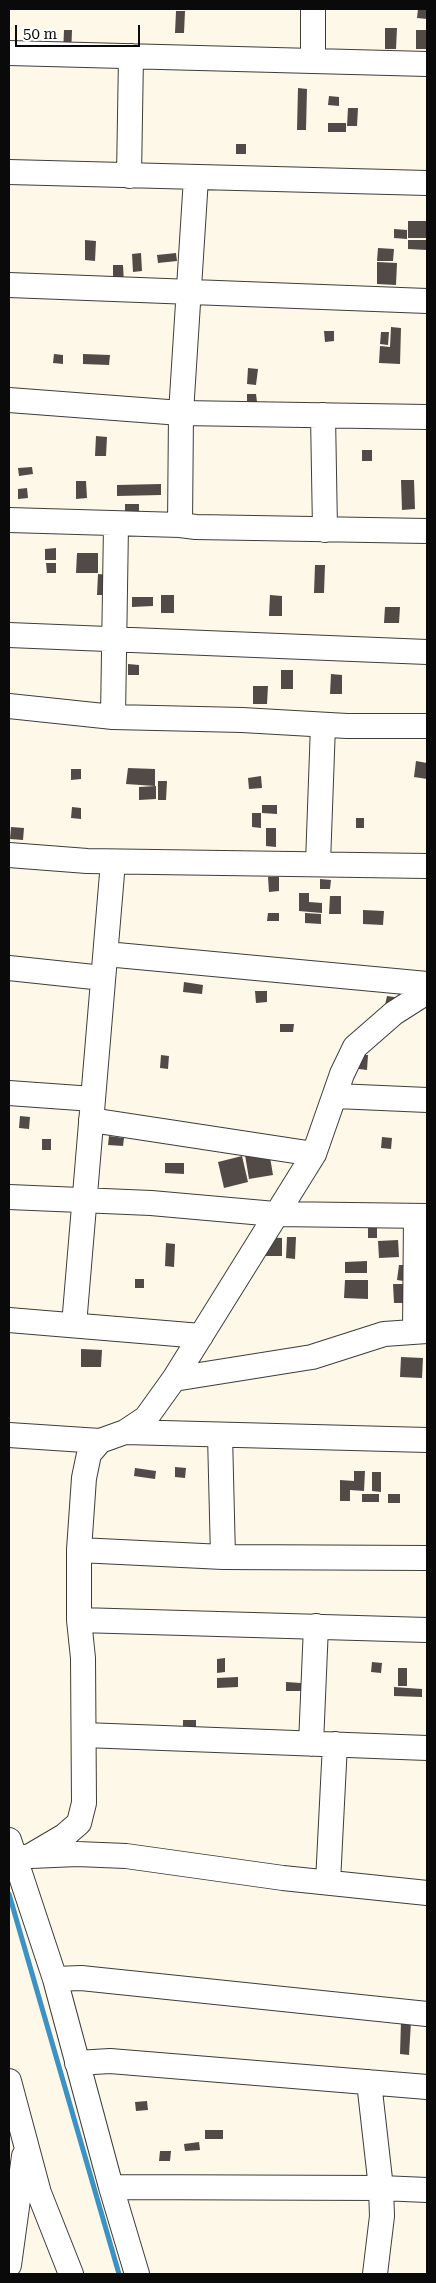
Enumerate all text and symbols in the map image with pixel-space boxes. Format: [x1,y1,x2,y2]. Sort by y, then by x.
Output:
scale bar [18,15,142,47]
text: 50 m [23,25,57,43]

